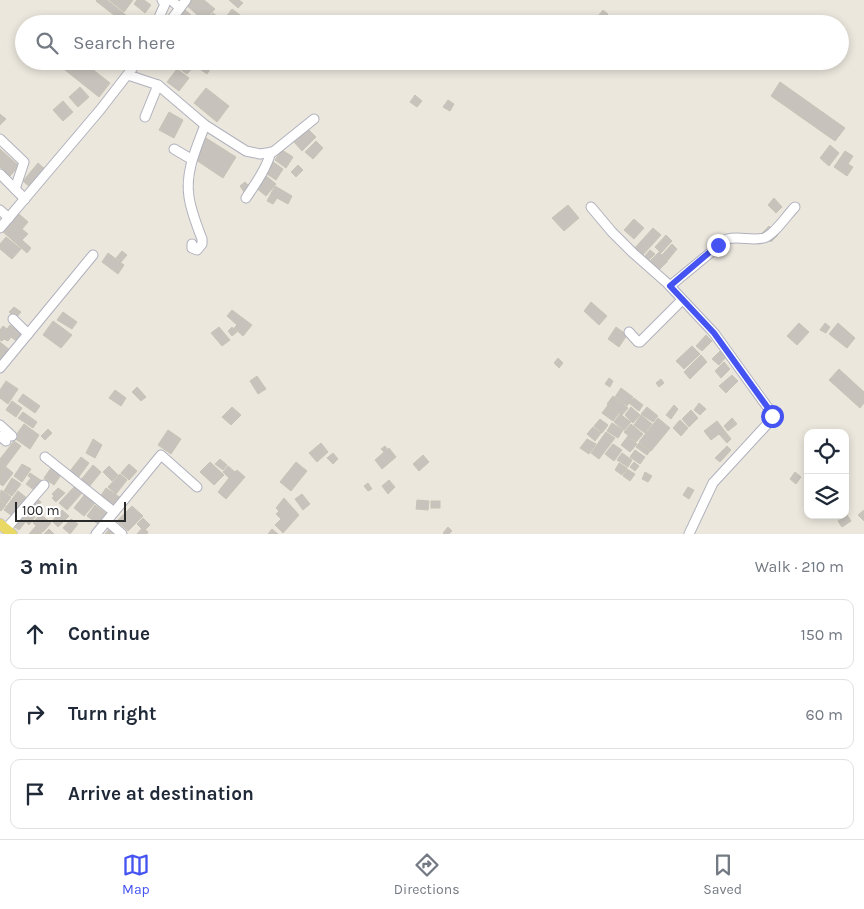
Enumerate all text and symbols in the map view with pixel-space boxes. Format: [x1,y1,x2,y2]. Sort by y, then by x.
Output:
search box [15,15,849,70]
icon: search [33,29,61,57]
text: Search here [73,32,175,54]
route end [707,234,730,257]
route start [761,405,784,428]
map controls [804,429,849,519]
button: locate [804,429,849,474]
button: layers [804,474,849,519]
scale bar [15,499,126,522]
text: 100 m [22,502,60,519]
text: 3 min [20,555,78,579]
text: Walk · 210 m [755,557,844,576]
icon: ahead [21,620,49,648]
text: Continue [68,623,150,645]
text: 150 m [800,625,843,644]
icon: right [21,700,49,728]
text: Turn right [68,703,157,725]
text: 60 m [806,705,843,724]
icon: arrive [21,780,49,808]
text: Arrive at destination [68,783,254,805]
tab: Map [122,851,150,898]
tab: Directions [394,851,460,898]
tab: Saved [703,851,742,898]

